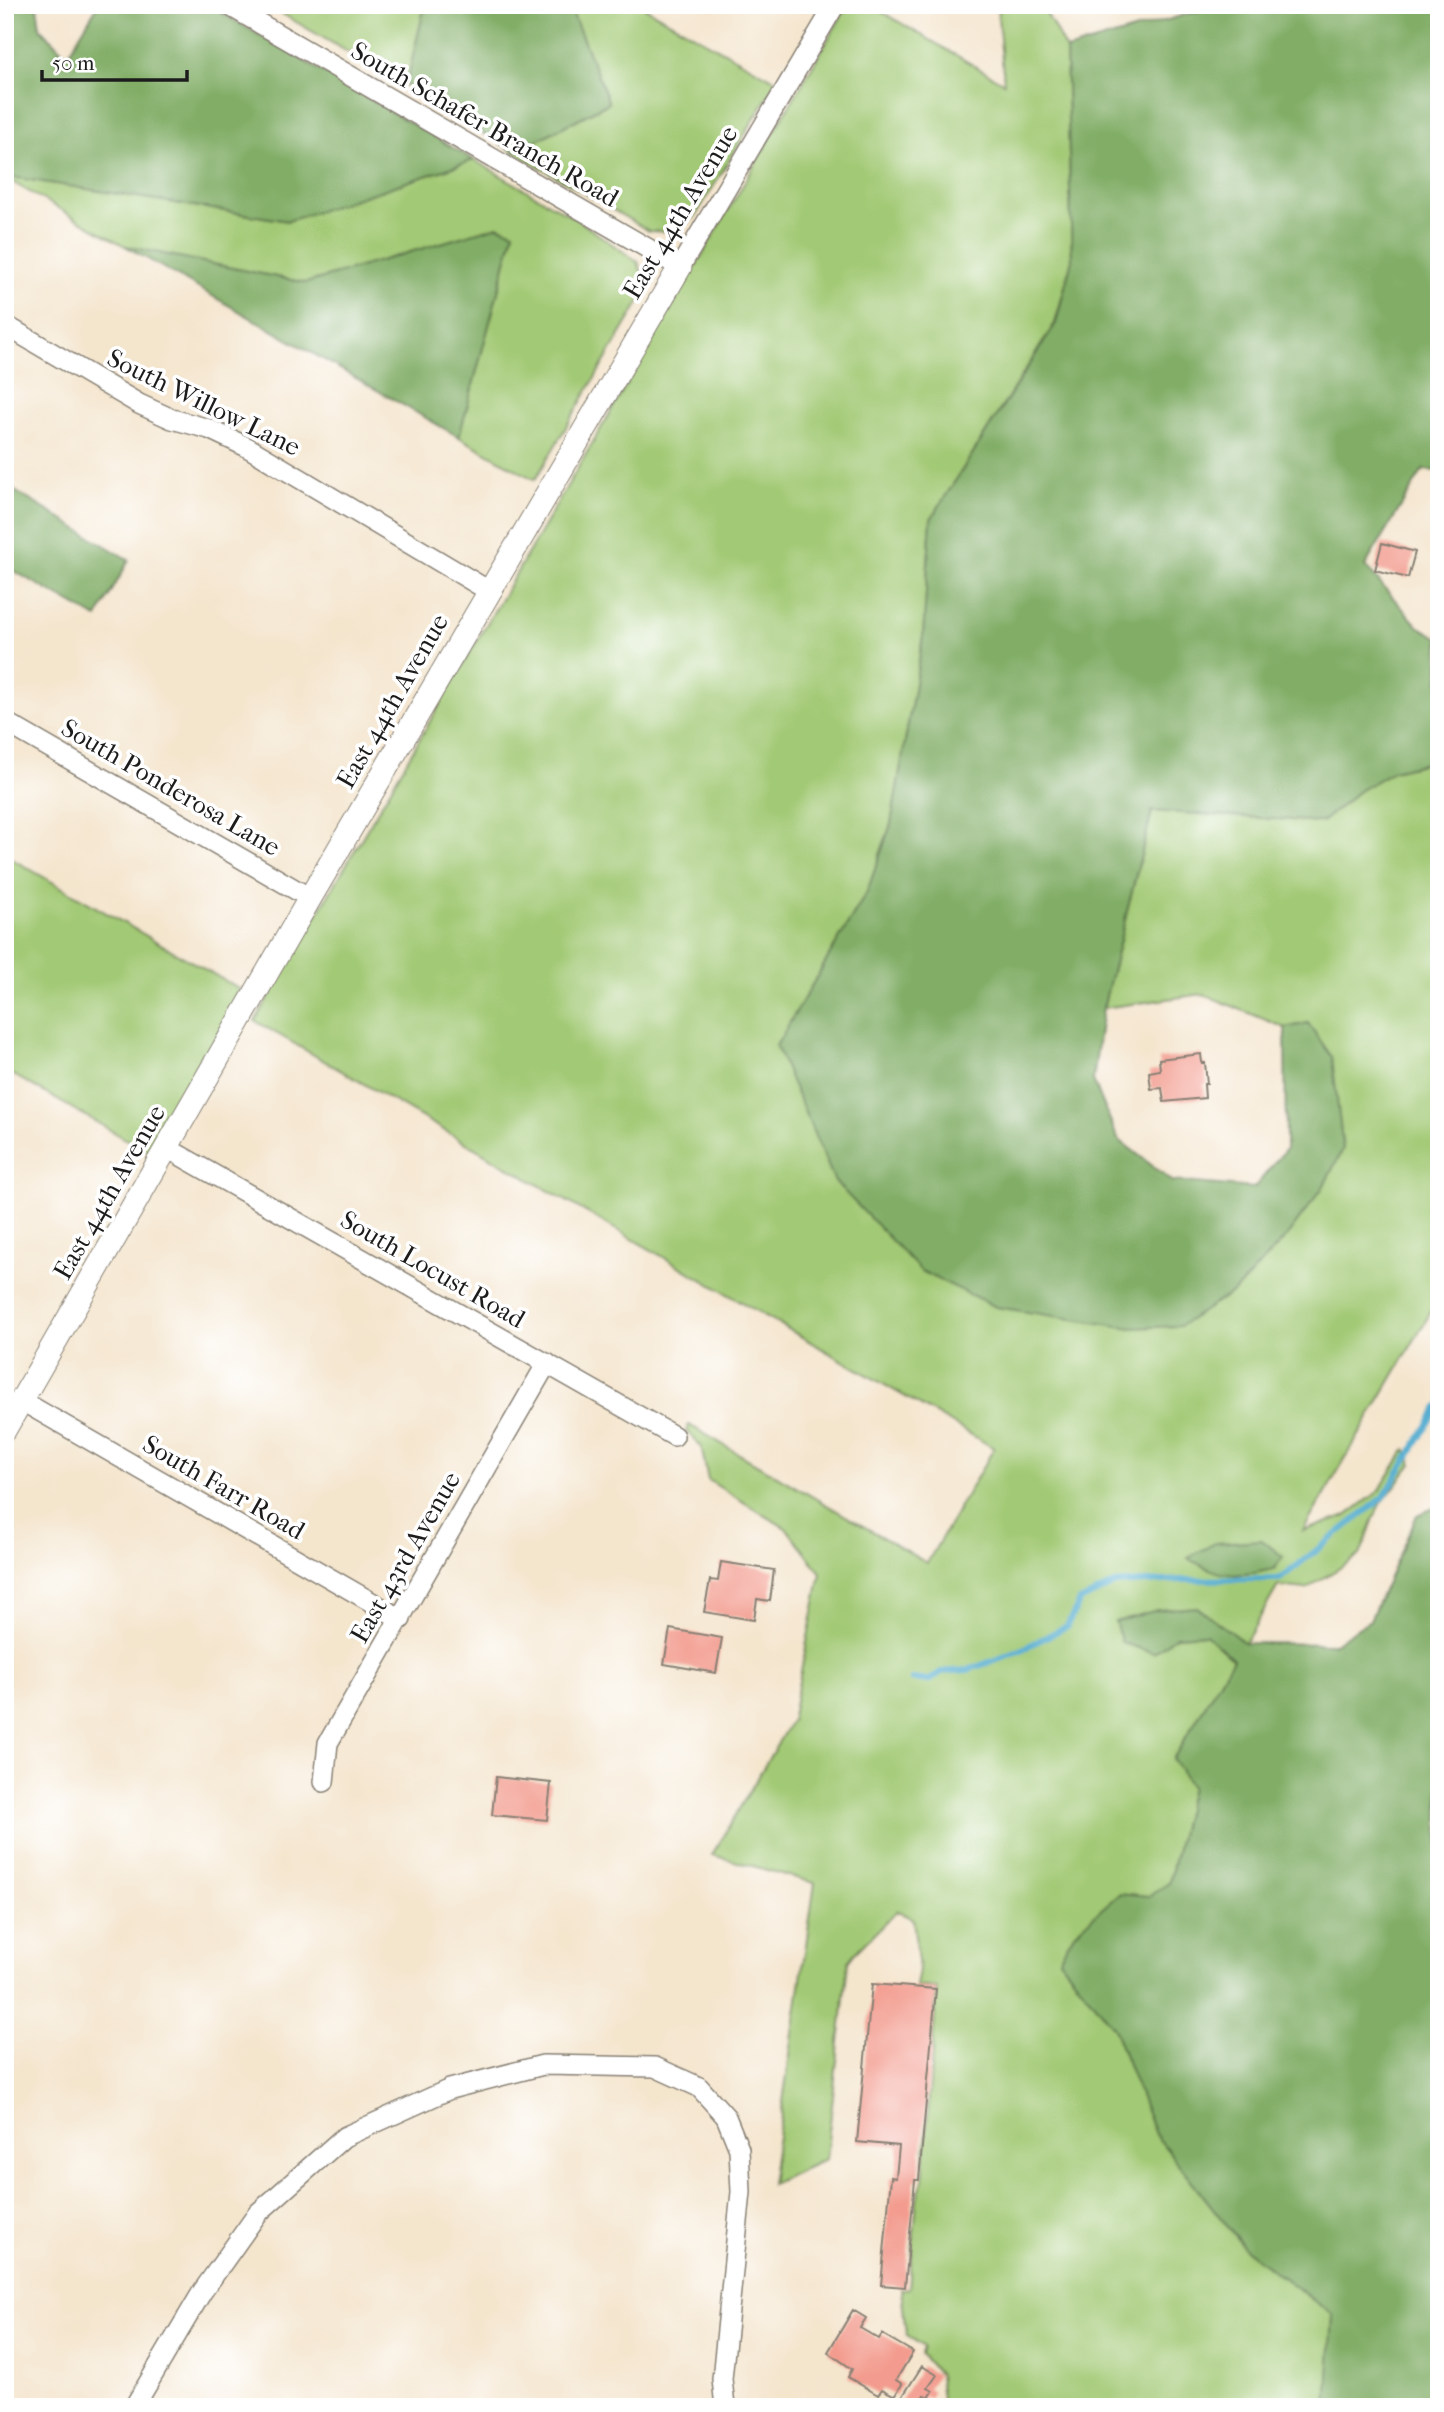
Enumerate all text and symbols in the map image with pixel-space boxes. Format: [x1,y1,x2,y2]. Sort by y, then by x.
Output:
street label: South Schafer Branch Road [345,35,625,214]
scale bar [42,38,187,82]
text: 50 m [52,51,95,75]
street label: East 44th Avenue [617,120,744,304]
street label: South Willow Lane [102,342,305,463]
street label: East 44th Avenue [330,608,455,794]
street label: South Ponderosa Lane [56,712,286,863]
street label: East 44th Avenue [47,1099,172,1285]
street label: South Locust Road [335,1204,531,1335]
street label: South Farr Road [137,1429,311,1547]
street label: East 43rd Avenue [344,1466,467,1648]

